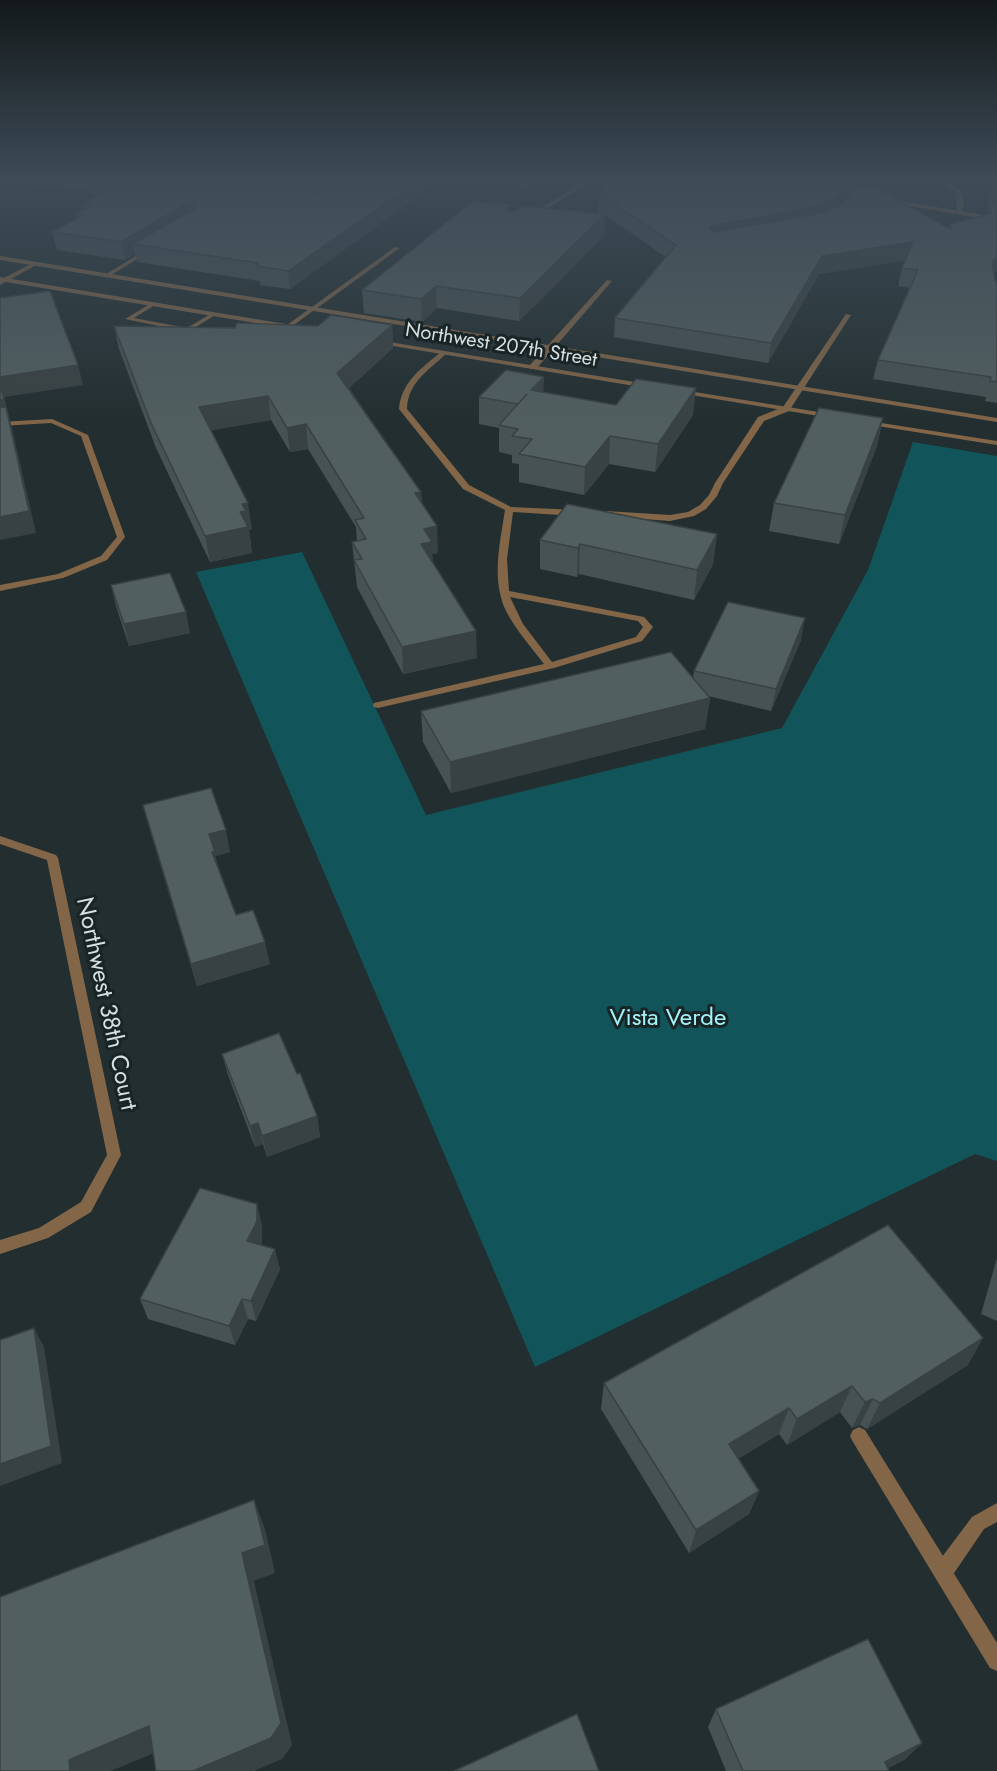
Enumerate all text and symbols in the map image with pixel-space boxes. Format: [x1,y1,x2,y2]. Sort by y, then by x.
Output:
street label: Northwest 207th Street [403,319,599,373]
street label: Northwest 38th Court [68,895,142,1113]
park label: Vista Verde [610,1005,726,1033]

